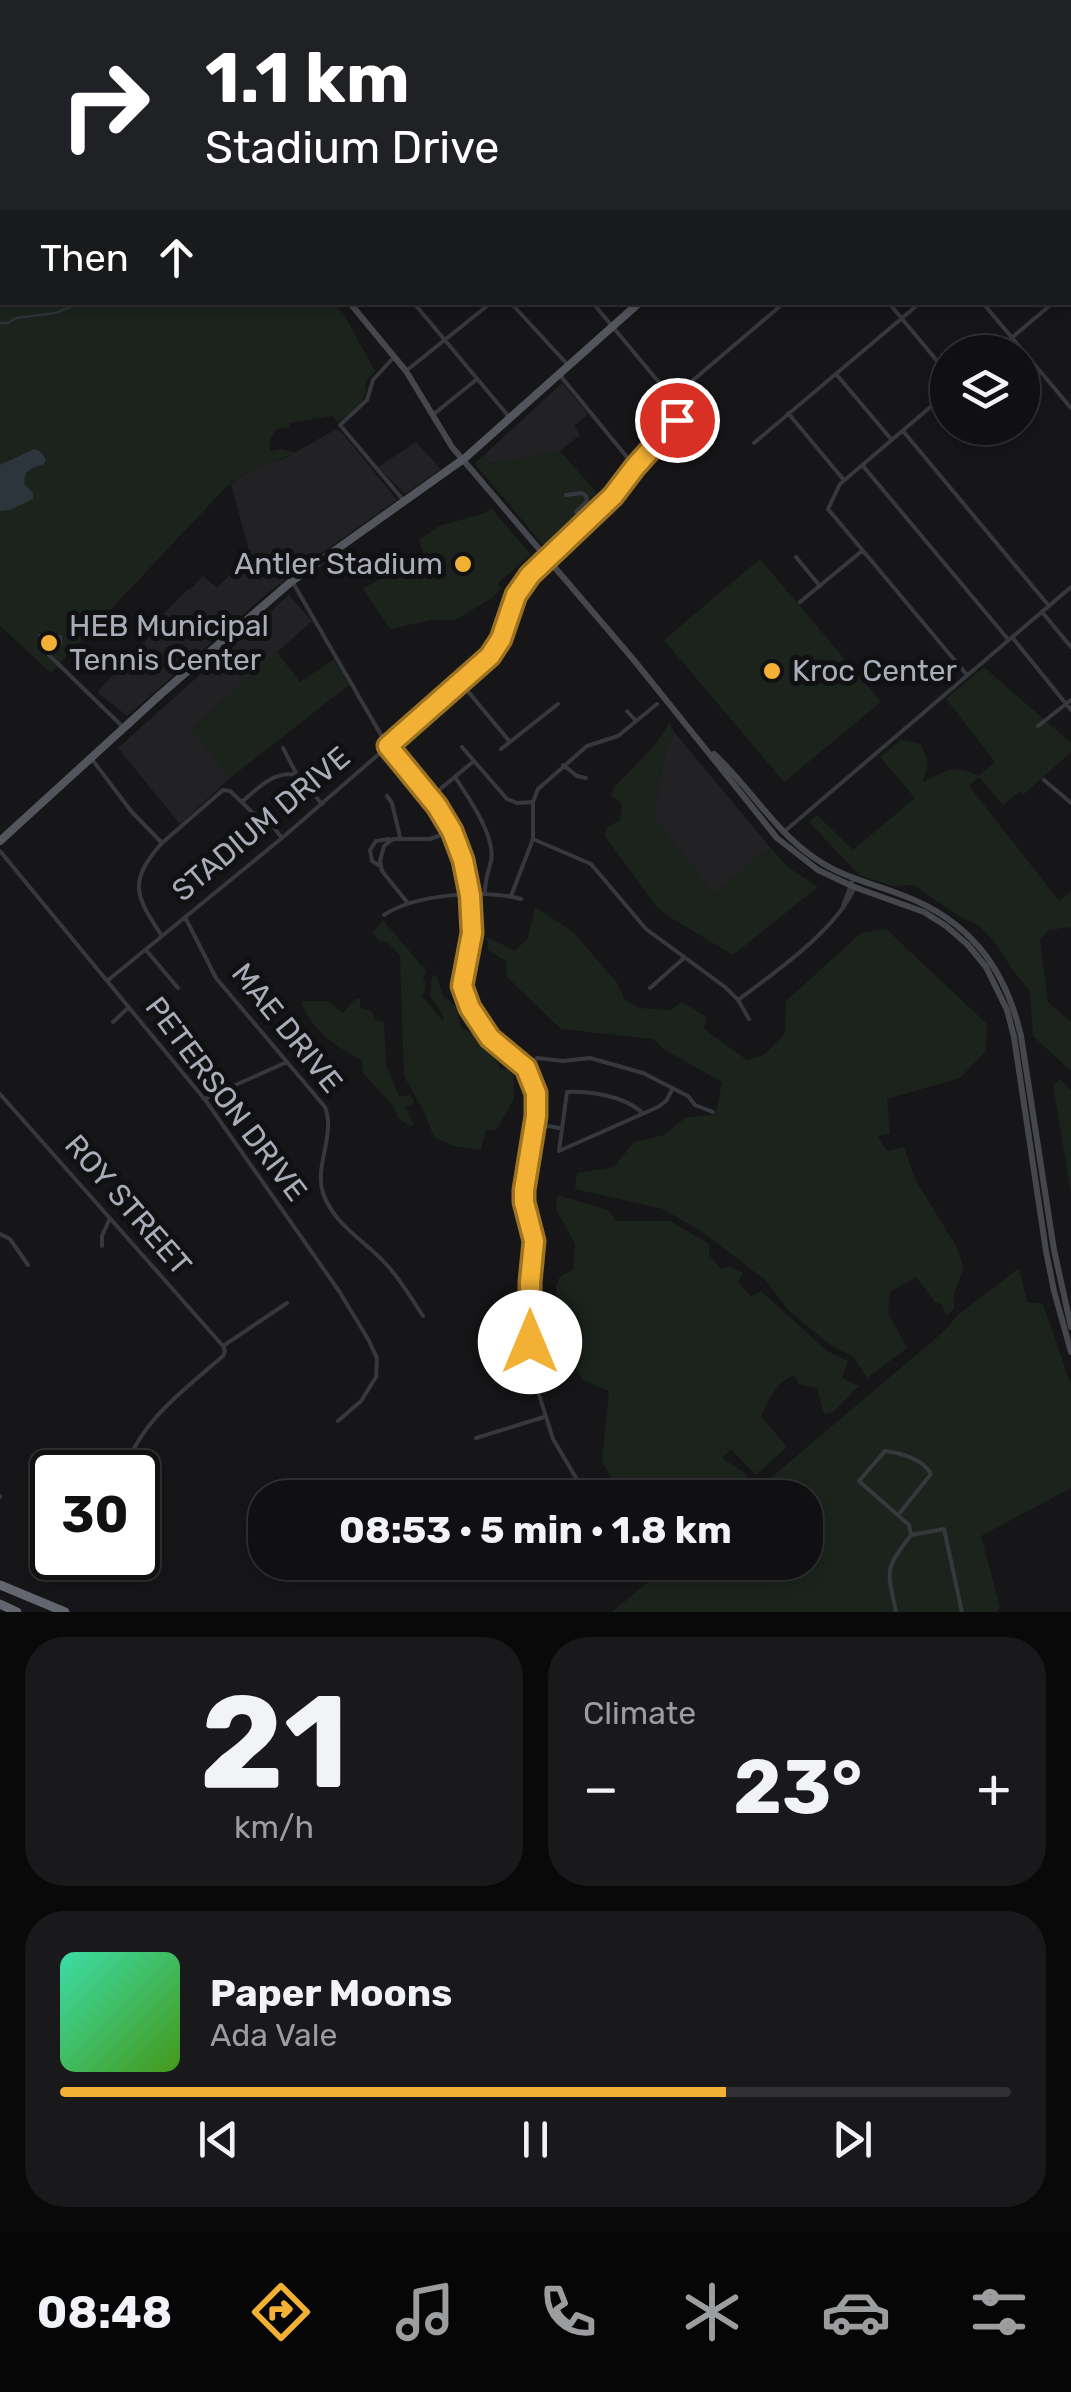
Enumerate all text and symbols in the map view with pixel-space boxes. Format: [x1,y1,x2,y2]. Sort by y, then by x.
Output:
text: 1.1 km [205,37,410,120]
icon: right [40,40,170,170]
text: Stadium Drive [205,121,500,174]
icon: ahead [149,230,204,285]
text: Then [40,235,129,281]
map controls [930,335,1040,445]
button: layers [930,335,1040,445]
pin [635,378,720,463]
icon: arrive [650,393,705,448]
place label: Antler Stadium [234,546,443,582]
marker: Antler Stadium [452,553,474,575]
place label: HEB Municipal Tennis Center [69,608,269,678]
marker: HEB Municipal Tennis Center [38,632,60,654]
place label: Kroc Center [792,653,958,689]
marker: Kroc Center [761,660,783,682]
street label: STADIUM DRIVE [165,739,357,909]
street label: MAE DRIVE [224,956,350,1100]
street label: PETERSON DRIVE [138,990,314,1208]
street label: ROY STREET [57,1127,199,1283]
position arrow [478,1290,582,1394]
speed limit sign: 30 [30,1450,160,1580]
text: 08:53 · 5 min · 1.8 km [339,1507,732,1553]
text: 21 [199,1665,349,1820]
text: Climate [583,1694,696,1732]
text: 23° [733,1743,862,1832]
text: − [583,1756,619,1821]
text: + [977,1756,1011,1821]
text: km/h [234,1808,314,1846]
text: Paper Moons [210,1970,452,2016]
text: Ada Vale [210,2016,337,2054]
icon: previous [191,2112,246,2167]
icon: pause [508,2112,563,2167]
icon: next [825,2112,880,2167]
icon: directions [246,2277,316,2347]
icon: music [390,2277,460,2347]
icon: phone [533,2277,603,2347]
icon: climate [677,2277,747,2347]
icon: car [821,2277,891,2347]
icon: filters [964,2277,1034,2347]
text: 08:48 [37,2286,172,2339]

